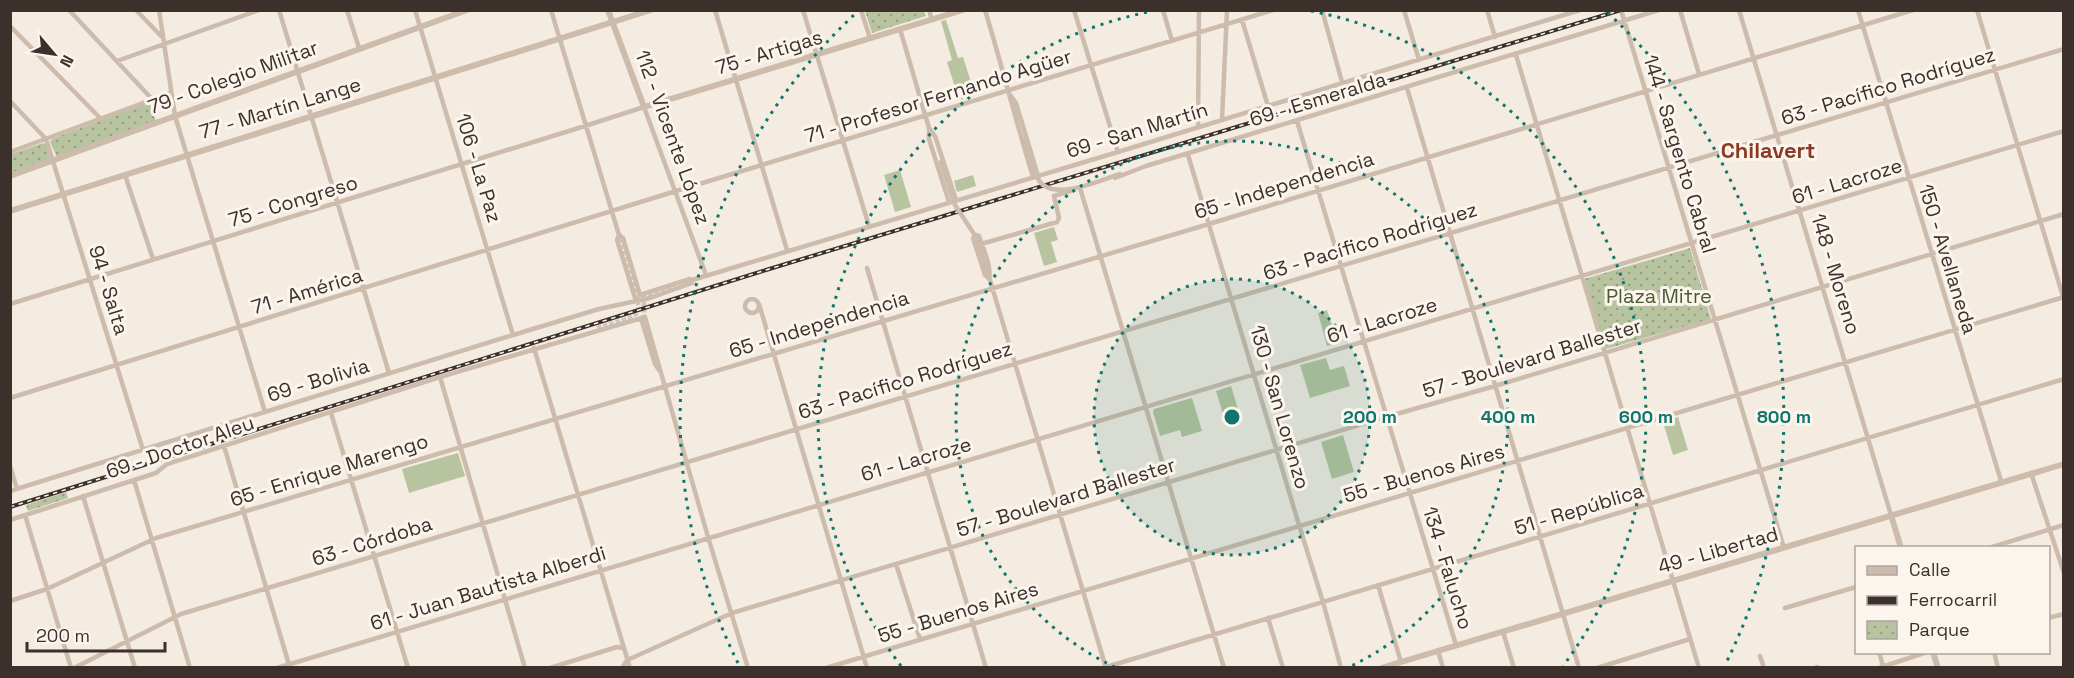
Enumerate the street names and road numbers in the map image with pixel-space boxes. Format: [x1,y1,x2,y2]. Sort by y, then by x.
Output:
street label: 75 - Artigas [712,23,826,81]
street label: 79 - Colegio Militar [144,34,322,120]
street label: 63 - Pacífico Rodríguez [1778,41,1998,131]
street label: 71 - Profesor Fernando Agüer [801,43,1075,149]
street label: 112 - Vicente López [629,46,717,228]
street label: 144 - Sargento Cabral [1637,52,1723,256]
street label: 69 - Esmeralda [1247,66,1389,132]
street label: 77 - Martín Lange [196,71,364,145]
street label: 69 - San Martín [1063,96,1211,164]
street label: 106 - La Paz [450,110,508,226]
street label: 65 - Independencia [1191,145,1377,225]
street label: 61 - Lacroze [1789,152,1905,210]
street label: 75 - Congreso [225,169,361,233]
street label: 150 - Avellaneda [1913,181,1983,337]
street label: 63 - Pacífico Rodríguez [1260,196,1480,286]
street label: 148 - Moreno [1805,210,1867,338]
street label: 94 - Salta [83,242,135,338]
street label: 71 - América [248,262,366,320]
street label: 65 - Independencia [726,284,912,364]
street label: 61 - Lacroze [1324,291,1440,349]
street label: 57 - Boulevard Ballester [1419,312,1645,404]
street label: 130 - San Lorenzo [1244,322,1316,492]
street label: 63 - Pacífico Rodríguez [795,335,1015,425]
street label: 69 - Bolivia [264,352,372,408]
street label: 69 - Doctor Aleu [102,409,258,485]
street label: 65 - Enrique Marengo [227,427,431,513]
street label: 61 - Lacroze [858,431,974,487]
street label: 55 - Buenos Aires [1340,438,1508,508]
street label: 57 - Boulevard Ballester [953,451,1179,543]
street label: 51 - República [1511,477,1647,541]
street label: 134 - Falucho [1417,503,1479,633]
street label: 63 - Córdoba [309,510,435,572]
street label: 49 - Libertad [1655,520,1781,580]
street label: 61 - Juan Bautista Alberdi [367,540,609,636]
street label: 55 - Buenos Aires [875,575,1041,649]

